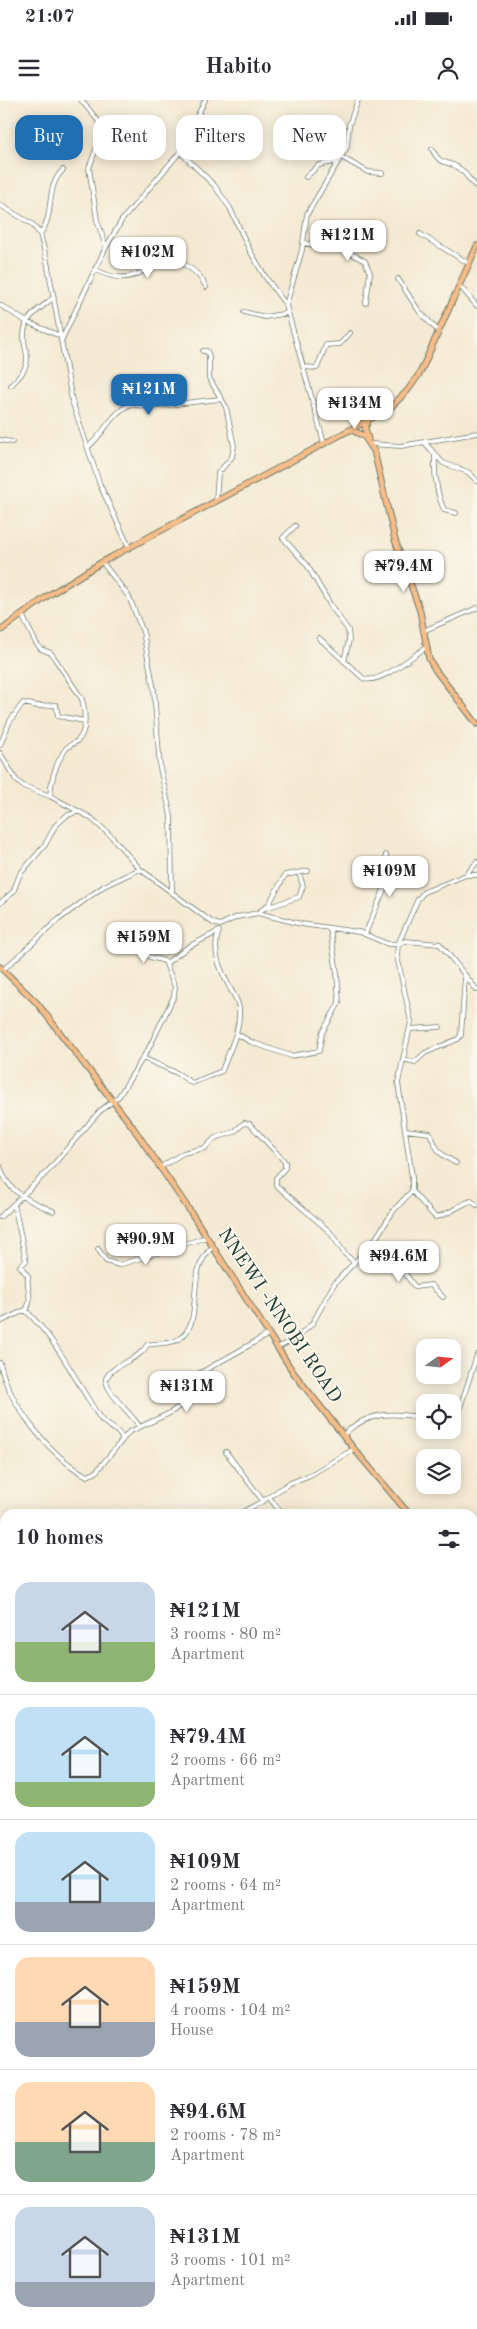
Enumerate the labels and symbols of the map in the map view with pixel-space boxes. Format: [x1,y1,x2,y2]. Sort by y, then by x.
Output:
pin: ₦121M [313,220,383,262]
pin: ₦102M [113,236,183,279]
pin: ₦121M [114,374,184,416]
pin: ₦134M [320,388,390,430]
pin: ₦79.4M [363,550,445,593]
pin: ₦109M [355,856,425,898]
pin: ₦159M [109,922,179,964]
pin: ₦90.9M [105,1224,187,1266]
street label: NNEWI -NNOBI ROAD [214,1225,344,1407]
pin: ₦94.6M [358,1240,440,1283]
north arrow [416,1339,461,1384]
pin: ₦131M [152,1370,222,1413]

